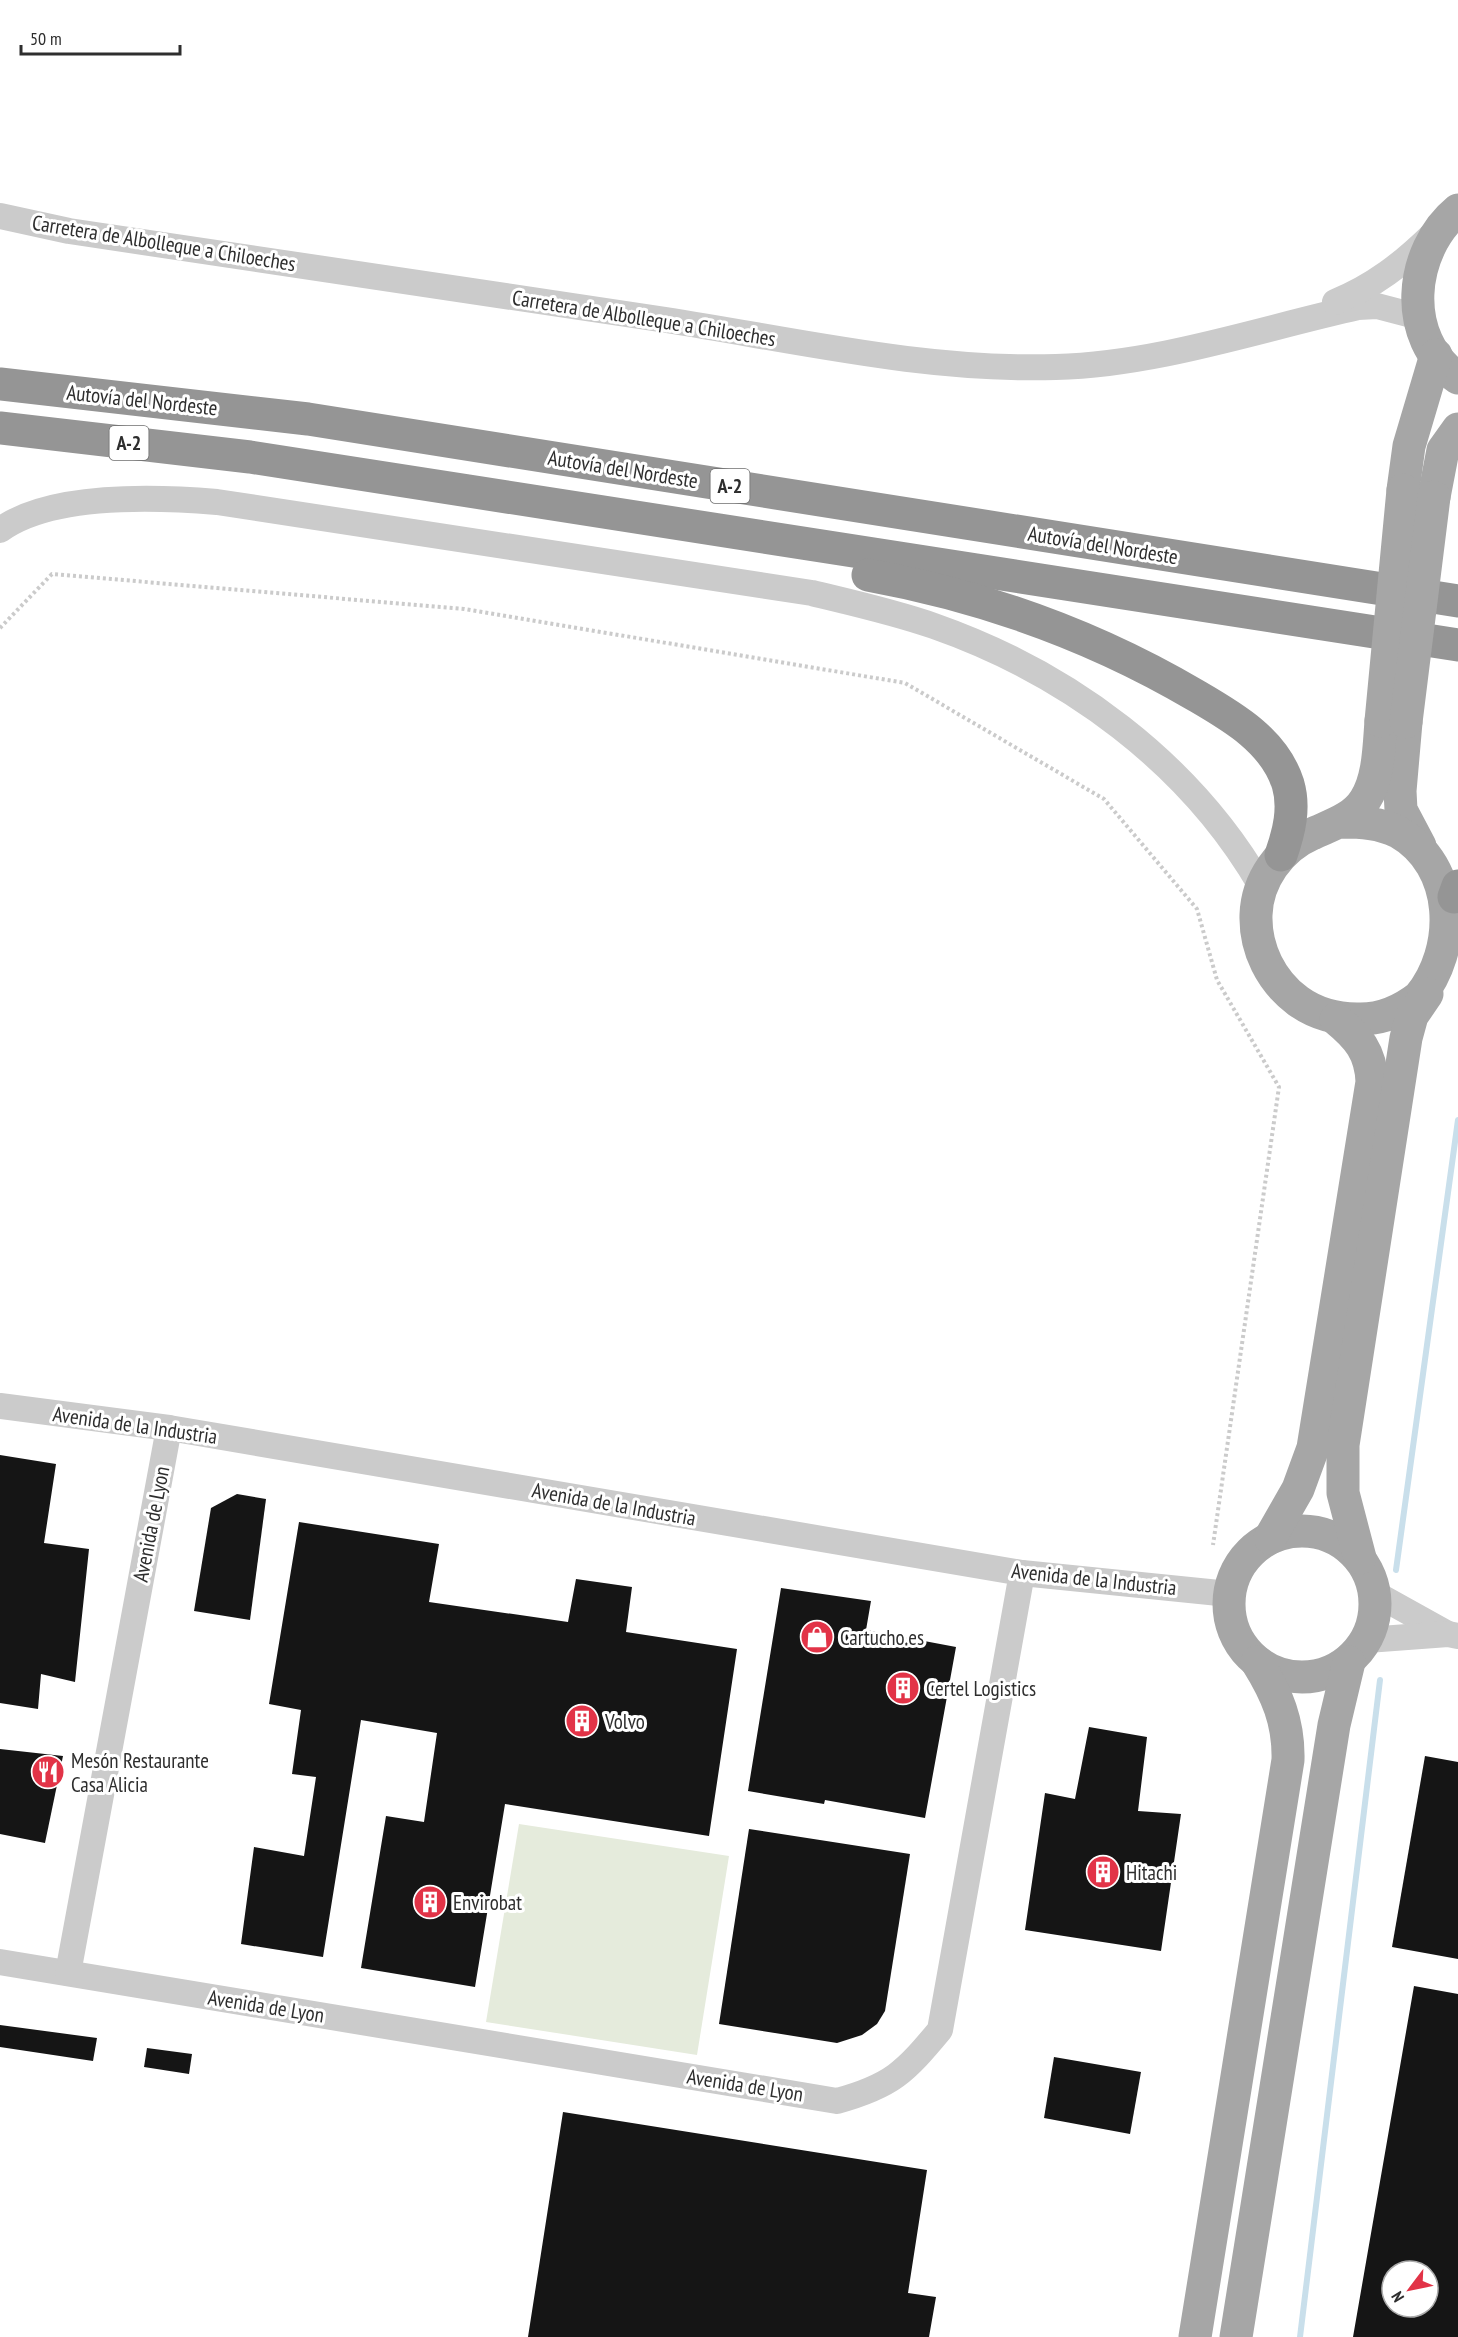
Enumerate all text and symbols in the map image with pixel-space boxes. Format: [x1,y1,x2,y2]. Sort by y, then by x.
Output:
scale bar [21,18,180,56]
text: 50 m [30,27,62,50]
street label: Carretera de Albolleque a Chiloeches [30,209,298,277]
street label: Carretera de Albolleque a Chiloeches [510,284,778,352]
street label: Autovía del Nordeste [65,379,219,421]
road number: A-2 [110,426,148,460]
street label: Autovía del Nordeste [546,444,700,494]
road number: A-2 [710,469,750,503]
street label: Autovía del Nordeste [1026,520,1180,570]
street label: Avenida de la Industria [51,1400,219,1450]
street label: Avenida de Lyon [127,1464,175,1584]
street label: Avenida de la Industria [530,1476,698,1532]
street label: Avenida de la Industria [1010,1557,1178,1601]
shop icon: Cartucho.es [799,1619,835,1655]
place label: Cartucho.es [840,1624,924,1651]
building icon: Certel Logistics [885,1670,921,1706]
place label: Certel Logistics [926,1675,1036,1702]
building icon: Volvo [564,1703,600,1739]
place label: Volvo [604,1708,645,1735]
place label: Mesón Restaurante Casa Alicia [71,1747,209,1798]
restaurant icon: Mesón Restaurante Casa Alicia [30,1754,66,1790]
building icon: Hitachi [1085,1854,1121,1890]
place label: Hitachi [1126,1859,1177,1886]
building icon: Envirobat [412,1884,448,1920]
place label: Envirobat [453,1889,522,1916]
street label: Avenida de Lyon [206,1983,326,2029]
street label: Avenida de Lyon [685,2062,805,2108]
north arrow [1380,2259,1440,2319]
text: N [1387,2288,1408,2306]

